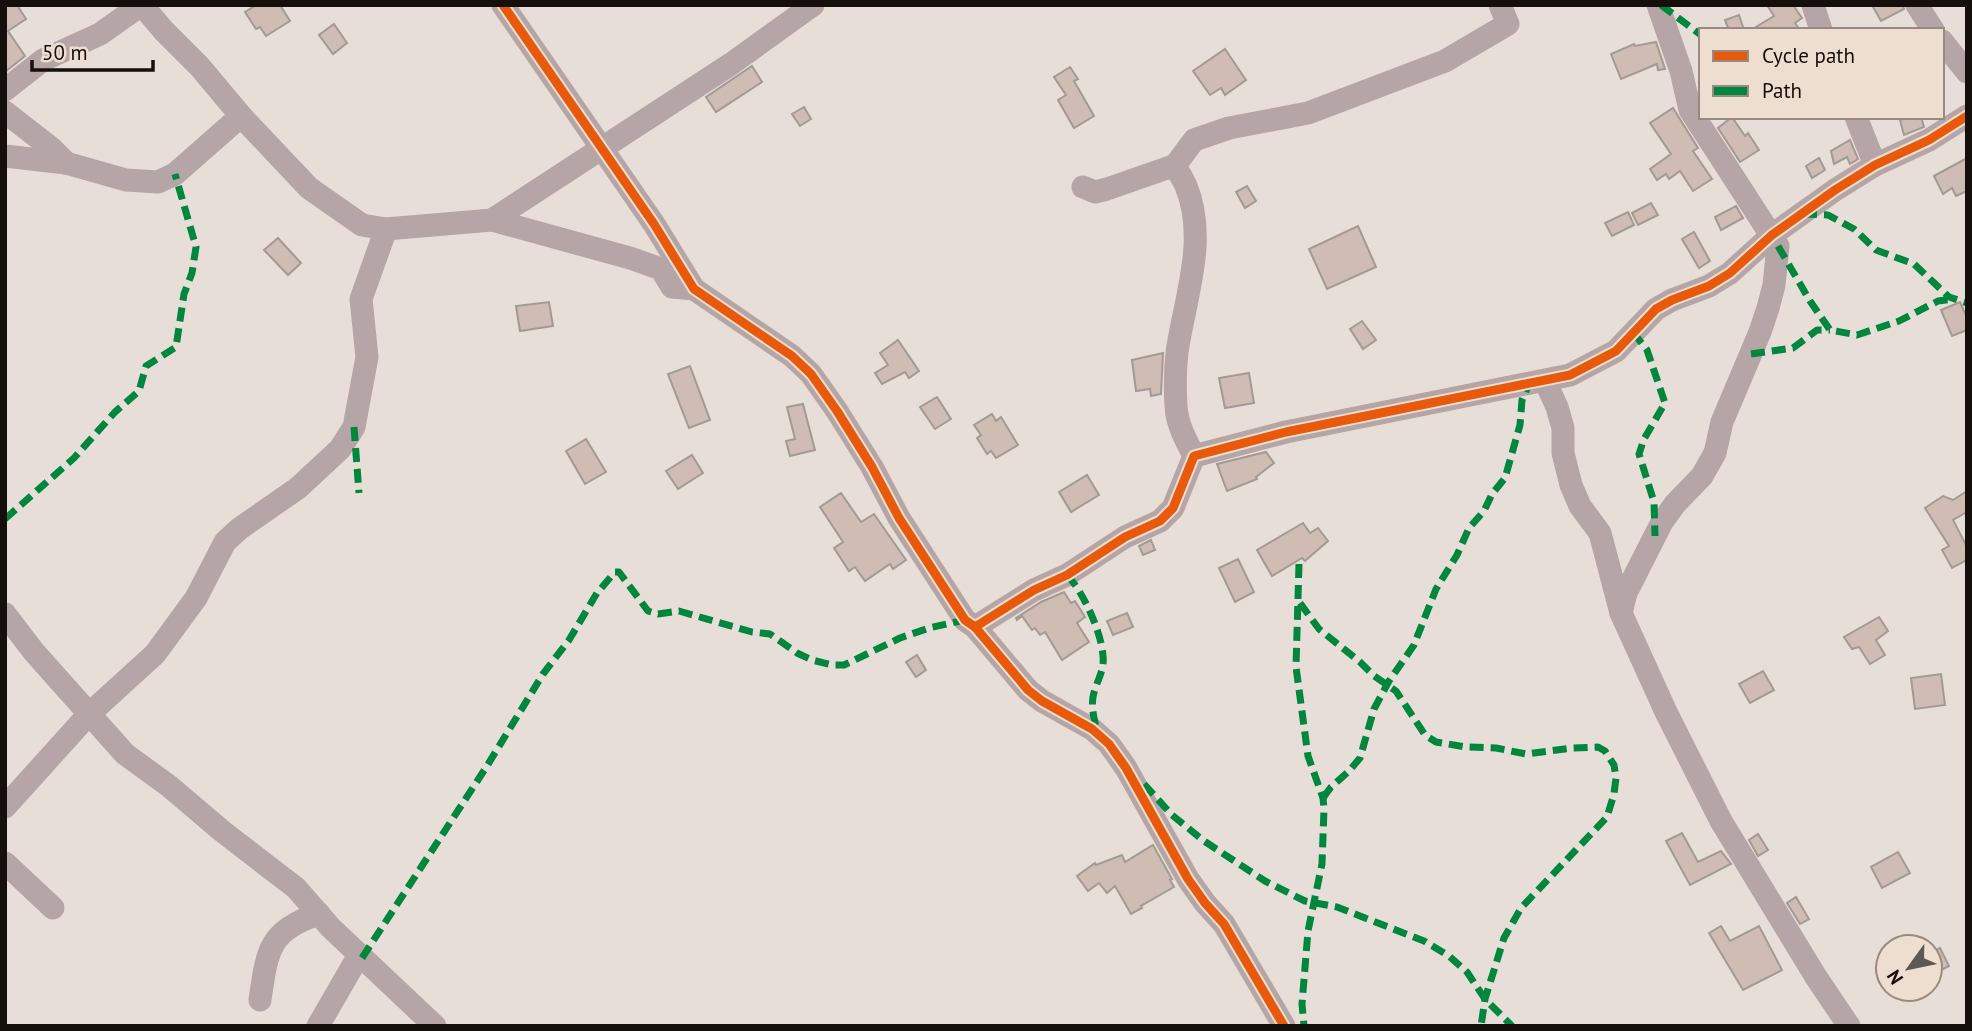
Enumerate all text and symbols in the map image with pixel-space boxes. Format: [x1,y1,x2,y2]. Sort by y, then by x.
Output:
scale bar [32,28,152,72]
legend [1699,28,1944,119]
text: 50 m [42,39,88,66]
text: Cycle path [1762,42,1855,69]
text: Path [1762,77,1802,104]
north arrow [1874,933,1944,1003]
text: N [1881,965,1908,989]

